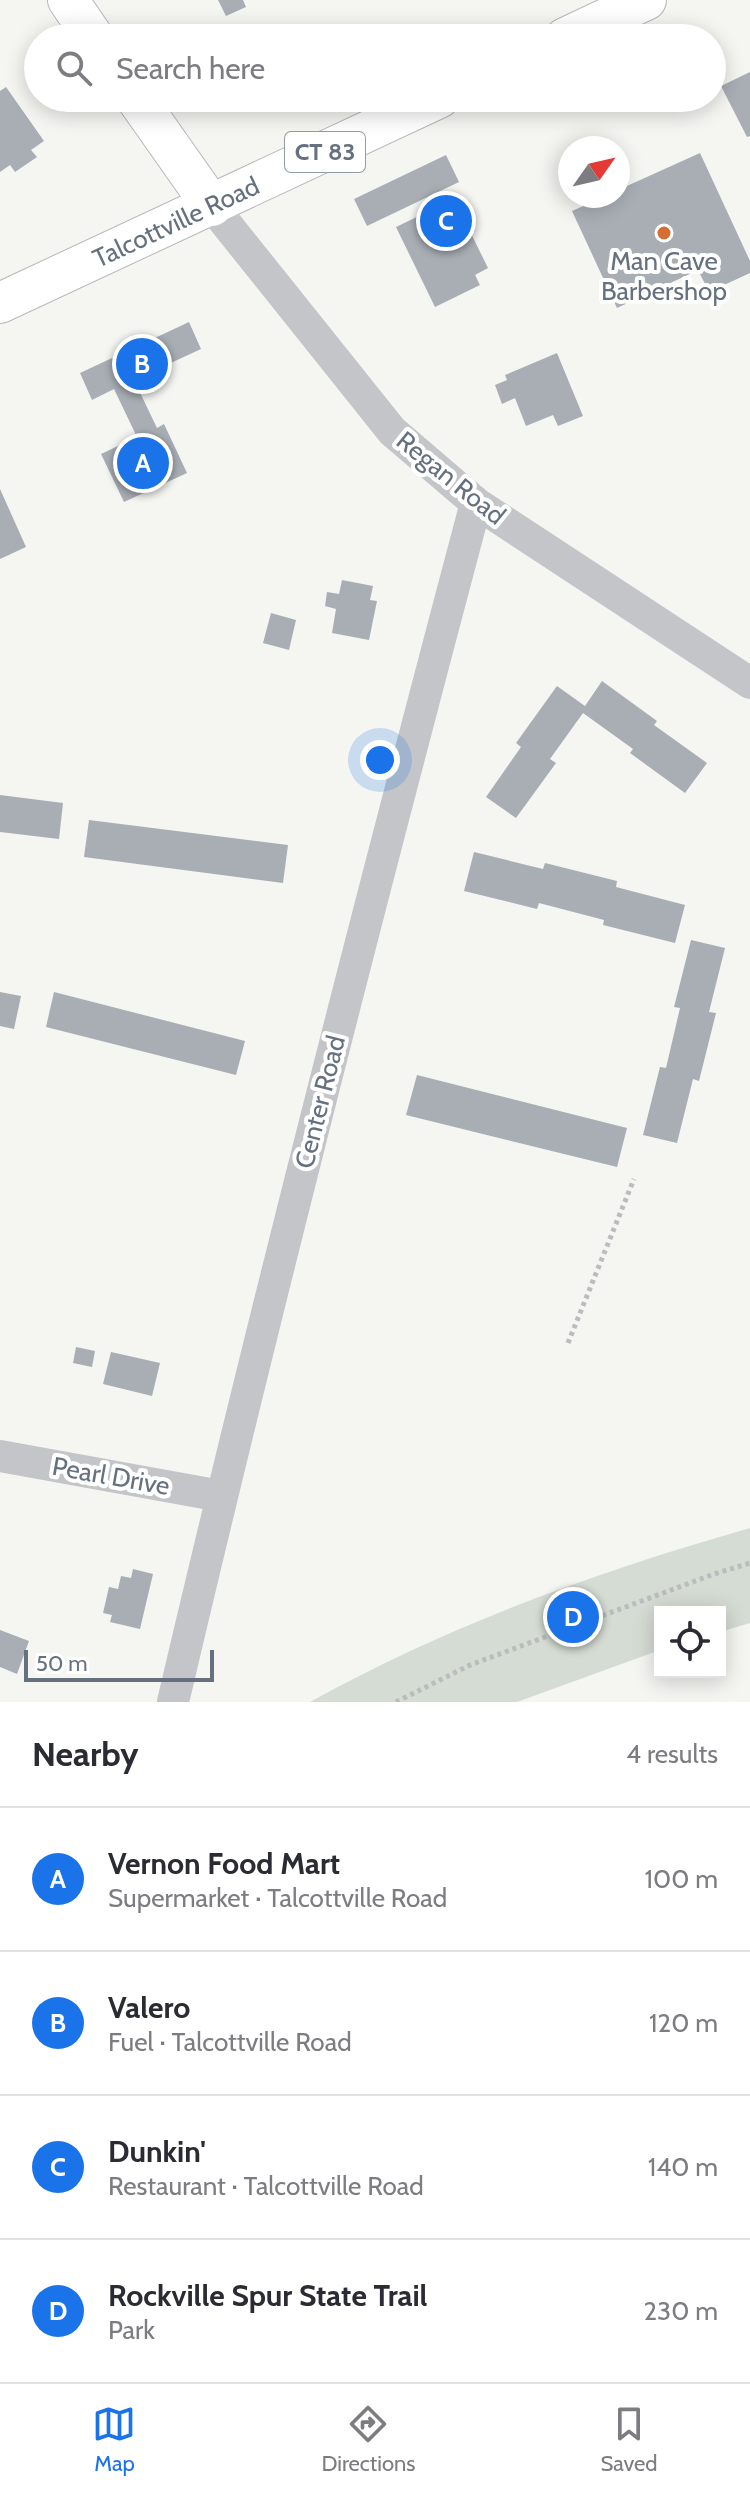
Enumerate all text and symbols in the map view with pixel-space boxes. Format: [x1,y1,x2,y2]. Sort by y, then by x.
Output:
search box [24,24,726,112]
icon: search [52,46,96,90]
text: Search here [116,50,265,87]
road number: CT 83 [285,132,365,172]
north arrow [558,136,630,208]
street label: Talcottville Road [88,169,264,275]
pin: C [420,191,472,251]
marker: Man Cave Barbershop [655,224,673,242]
place label: Man Cave Barbershop [601,245,727,307]
pin: B [116,334,168,394]
street label: Regan Road [390,424,512,532]
pin: A [117,433,169,493]
your location [360,740,400,780]
street label: Center Road [288,1032,352,1172]
street label: Pearl Drive [50,1450,172,1502]
pin: D [547,1587,599,1647]
map controls [654,1606,726,1678]
button: locate [654,1606,726,1678]
scale bar [24,1646,214,1682]
text: 50 m [36,1650,88,1677]
text: Nearby [32,1733,139,1775]
text: 4 results [626,1738,718,1770]
text: Vernon Food Mart [108,1845,340,1882]
text: A [50,1863,66,1895]
text: 100 m [645,1863,718,1895]
text: Supermarket · Talcottville Road [108,1882,447,1914]
text: Valero [108,1989,190,2026]
text: B [50,2007,66,2039]
text: 120 m [649,2007,718,2039]
text: Fuel · Talcottville Road [108,2026,352,2058]
text: Dunkin' [108,2133,206,2170]
text: C [50,2151,66,2183]
text: 140 m [648,2151,718,2183]
text: Restaurant · Talcottville Road [108,2170,424,2202]
text: Rockville Spur State Trail [108,2277,427,2314]
text: D [49,2295,67,2327]
text: 230 m [644,2295,718,2327]
text: Park [108,2314,155,2346]
tab: Map [92,2402,136,2477]
tab: Directions [321,2402,415,2477]
tab: Saved [600,2402,658,2477]

